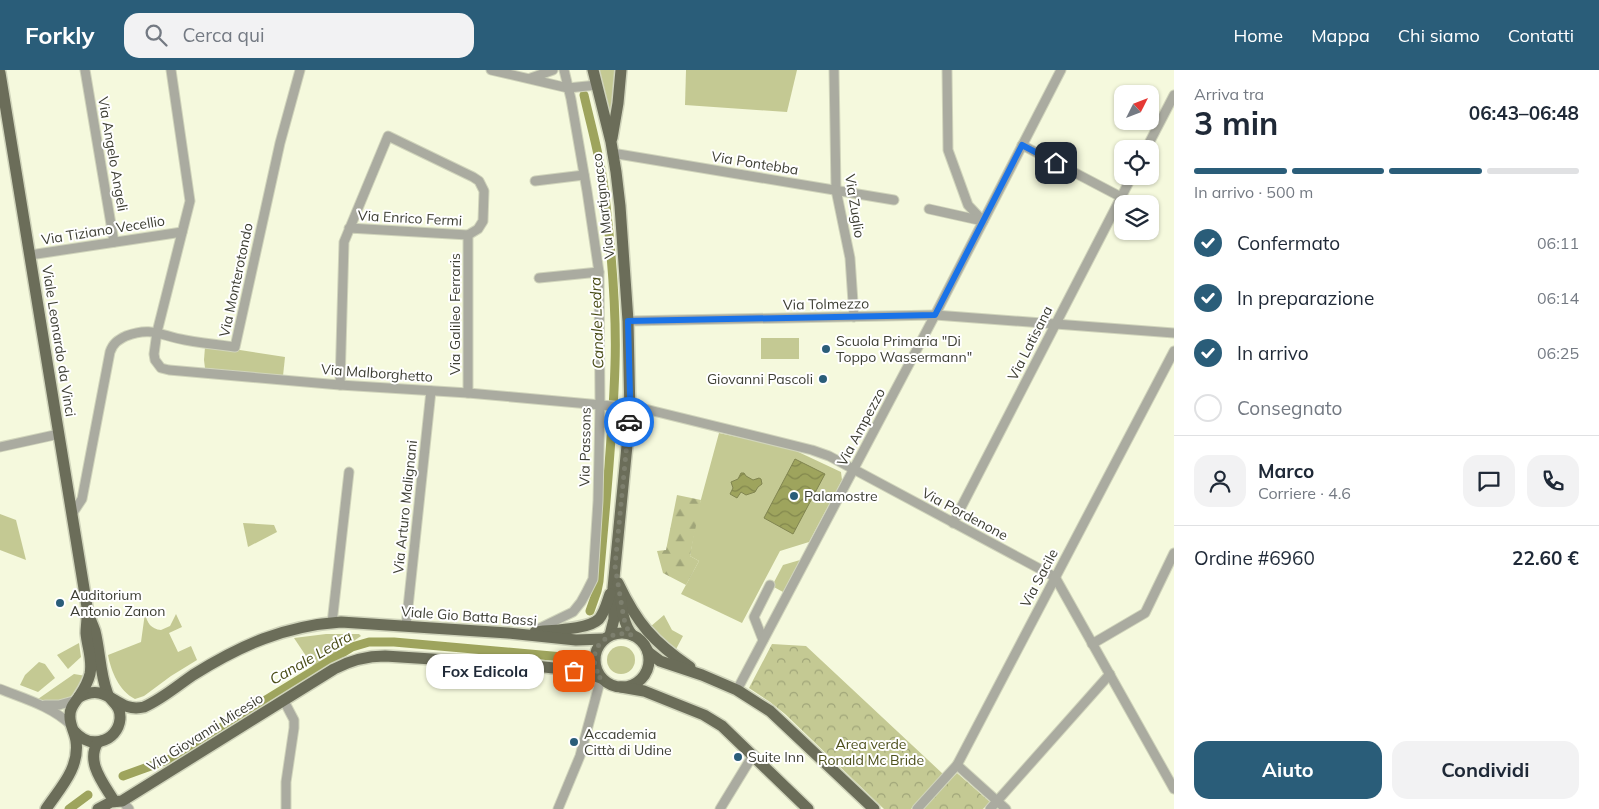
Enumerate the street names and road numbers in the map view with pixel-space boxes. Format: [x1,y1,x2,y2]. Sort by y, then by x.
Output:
street label: Via Angelo Angeli [94,95,132,213]
street label: Via Pontebba [710,147,800,179]
street label: Via Martignacco [588,152,618,260]
street label: Via Zuglio [841,173,869,239]
street label: Via Enrico Fermi [357,206,463,230]
street label: Via Tiziano Vecellio [40,211,166,249]
street label: Via Monterotondo [215,221,257,339]
street label: Via Galileo Ferraris [446,253,464,375]
street label: Viale Leonardo da Vinci [38,264,80,418]
street label: Via Tolmezzo [783,294,869,314]
street label: Via Latisana [1004,303,1056,383]
street label: Via Malborghetto [320,360,434,386]
street label: Via Ampezzo [833,385,889,469]
street label: Via Passons [575,407,595,487]
street label: Via Arturo Malignani [389,439,421,575]
street label: Via Pordenone [919,484,1011,544]
street label: Via Sacile [1016,546,1062,610]
street label: Viale Gio Batta Bassi [401,602,537,630]
street label: Via Giovanni Micesio [144,689,266,775]

